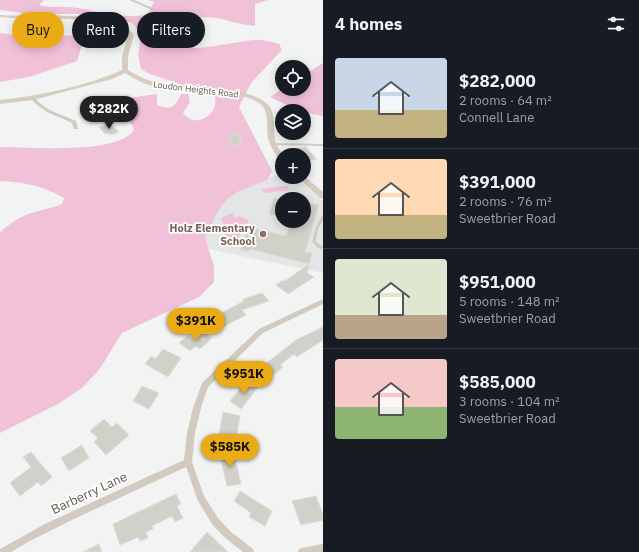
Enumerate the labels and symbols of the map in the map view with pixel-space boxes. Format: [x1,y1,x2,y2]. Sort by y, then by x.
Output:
street label: Loudon Heights Road [153,78,239,100]
pin: $282K [81,96,137,130]
place label: Holz Elementary School [170,221,256,248]
marker: Holz Elementary School [258,229,268,239]
pin: $391K [168,308,224,342]
pin: $951K [216,361,272,395]
pin: $585K [202,434,258,468]
street label: Barberry Lane [48,468,130,518]

